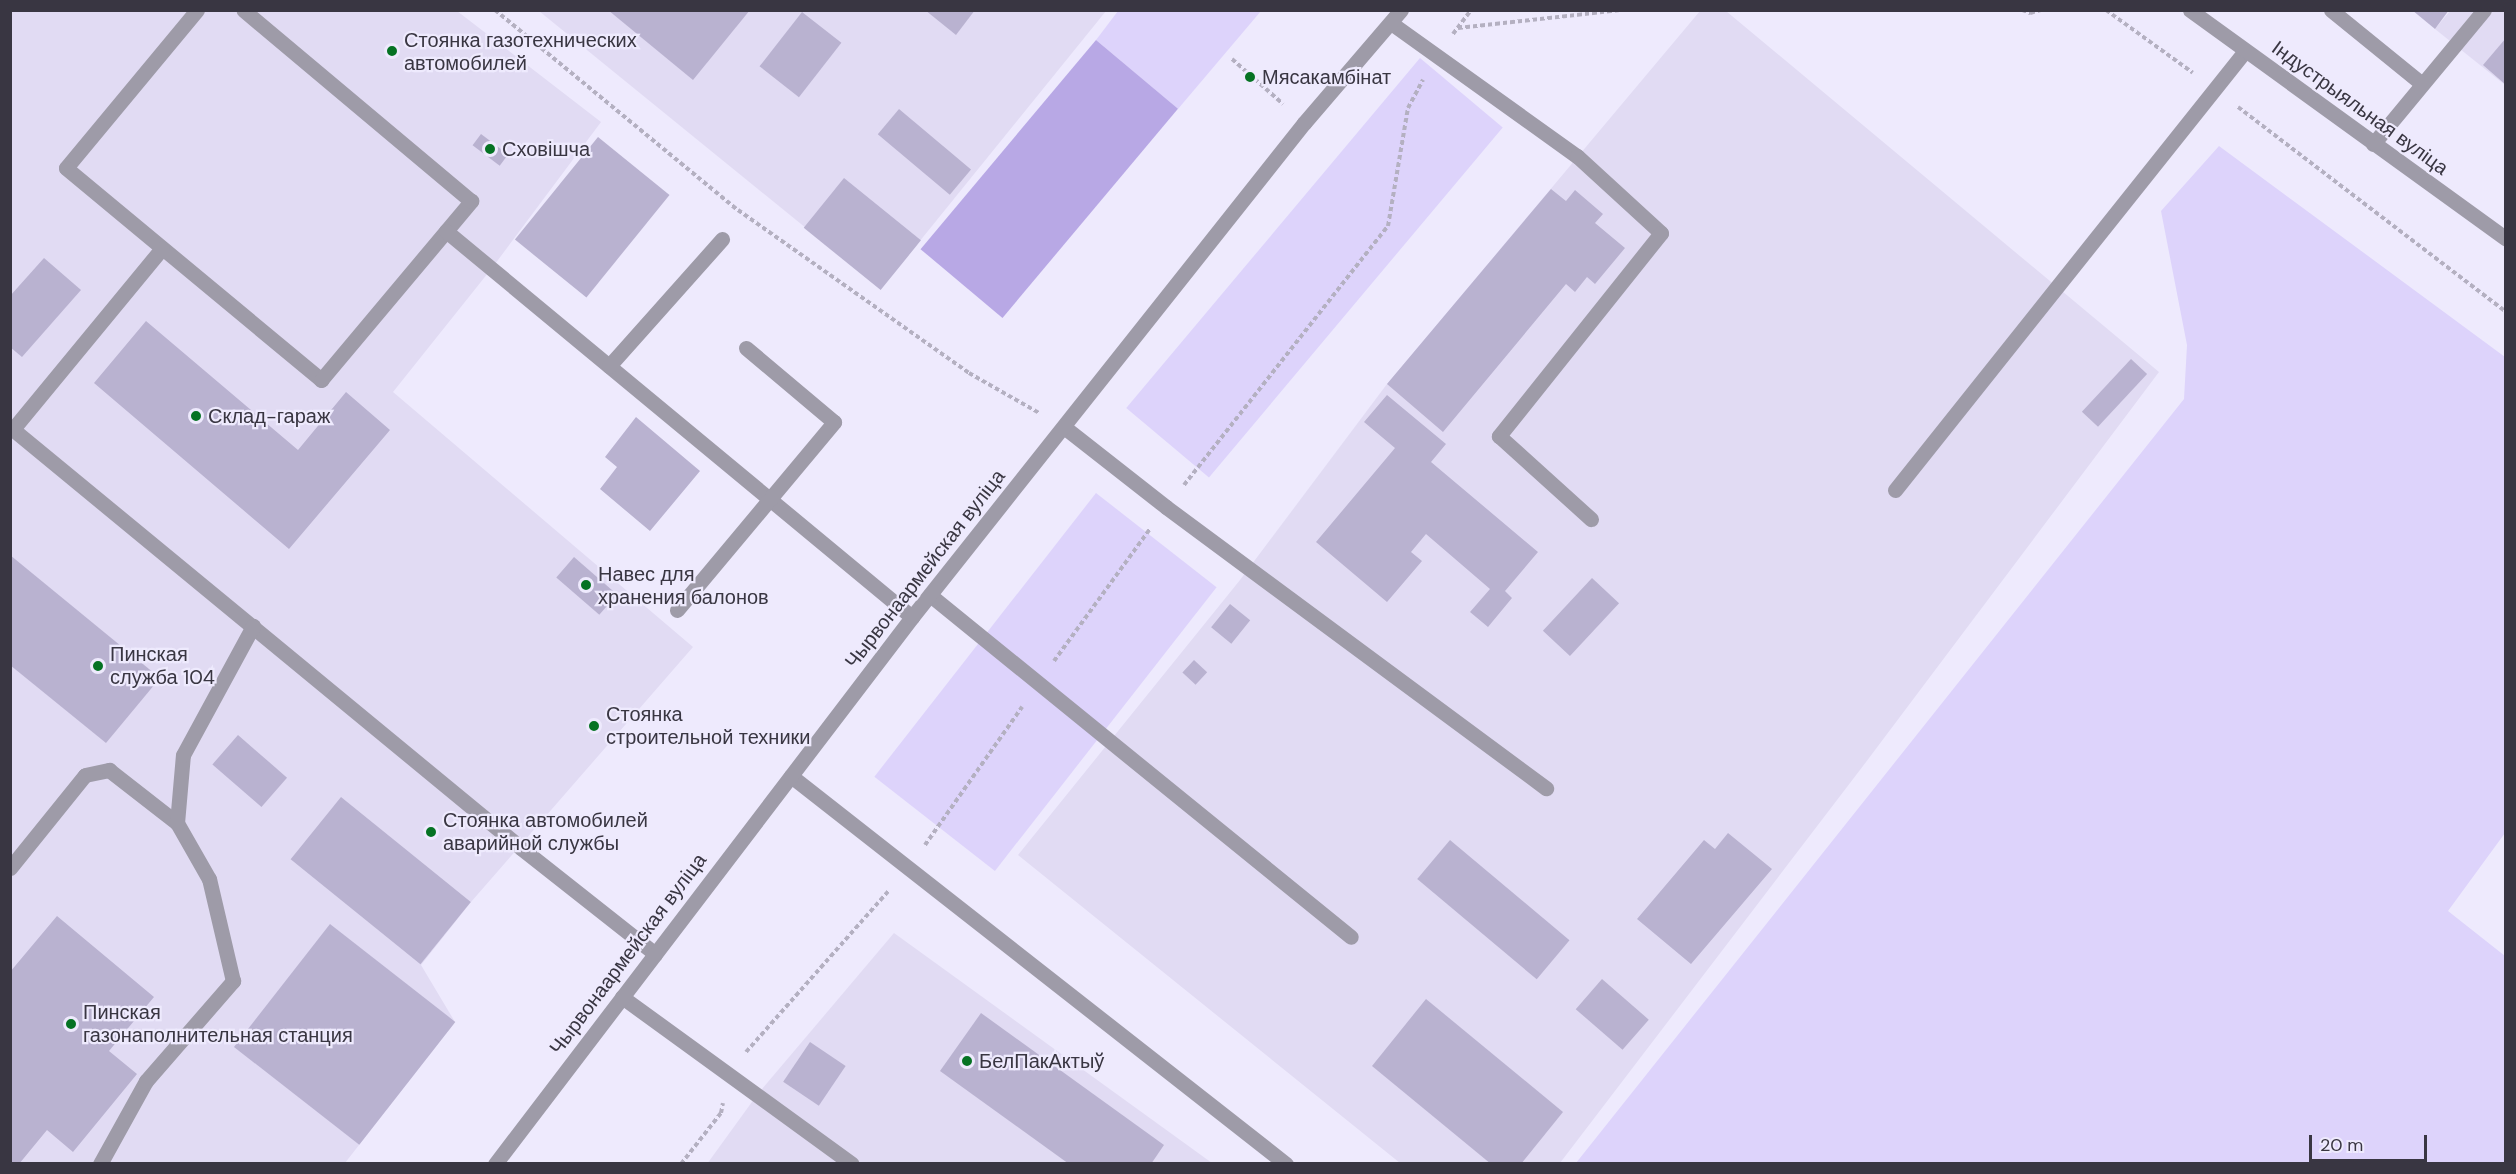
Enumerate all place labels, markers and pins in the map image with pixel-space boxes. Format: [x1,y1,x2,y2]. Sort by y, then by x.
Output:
place label: Стоянка газотехнических автомобилей [404,28,637,75]
marker: Стоянка газотехнических автомобилей [385,44,399,58]
place label: Мясакамбінат [1262,65,1391,89]
marker: Мясакамбінат [1243,70,1257,84]
place label: Сховішча [502,137,590,161]
marker: Сховішча [483,142,497,156]
place label: Склад-гараж [208,404,330,428]
marker: Склад-гараж [189,409,203,423]
place label: Навес для хранения балонов [598,562,769,609]
marker: Навес для хранения балонов [579,578,593,592]
place label: Пинская служба 104 [110,642,215,689]
marker: Пинская служба 104 [91,659,105,673]
place label: Стоянка строительной техники [606,702,810,749]
marker: Стоянка строительной техники [587,719,601,733]
place label: Стоянка автомобилей аварийной службы [443,808,648,855]
marker: Стоянка автомобилей аварийной службы [424,825,438,839]
place label: Пинская газонаполнительная станция [83,1000,353,1047]
marker: Пинская газонаполнительная станция [64,1017,78,1031]
place label: БелПакАктыў [979,1049,1104,1073]
marker: БелПакАктыў [960,1054,974,1068]

